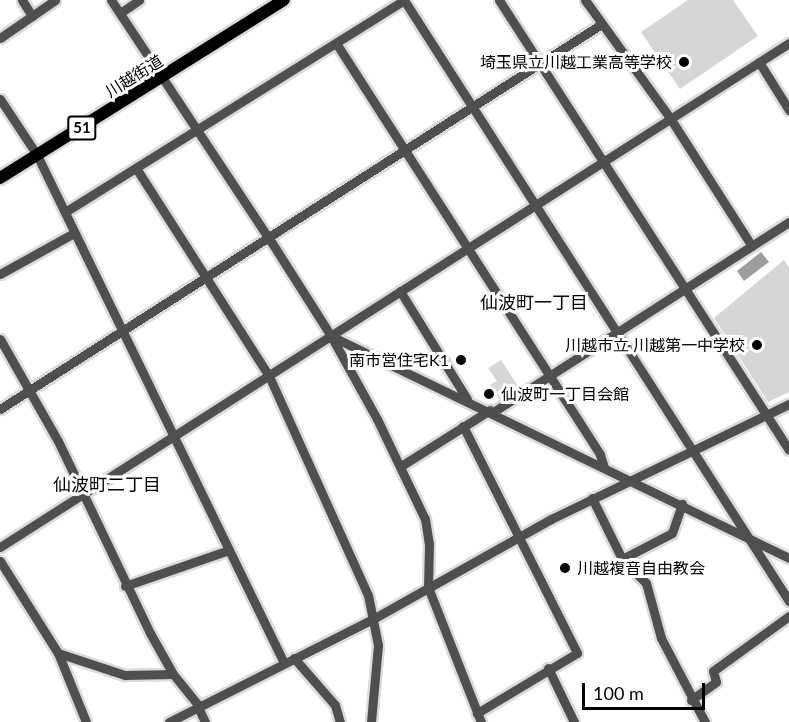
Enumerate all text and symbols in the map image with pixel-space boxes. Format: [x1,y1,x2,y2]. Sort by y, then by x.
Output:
street label: 川越街道 [102,51,166,101]
place label: 埼玉県立川越工業高等学校 [480,52,672,72]
marker: 埼玉県立川越工業高等学校 [677,55,691,69]
road number: 51 [67,116,97,140]
district label: 仙波町一丁目 [480,291,588,313]
place label: 川越市立 川越第一中学校 [565,335,745,355]
marker: 川越市立 川越第一中学校 [750,338,764,352]
place label: 南市営住宅K1 [349,350,449,370]
marker: 南市営住宅K1 [454,353,468,367]
place label: 仙波町一丁目会館 [501,384,629,404]
marker: 仙波町一丁目会館 [482,387,496,401]
district label: 仙波町二丁目 [53,473,161,495]
place label: 川越複音自由教会 [577,558,705,578]
marker: 川越複音自由教会 [558,561,572,575]
scale bar [585,671,708,709]
text: 100 m [593,682,644,704]

